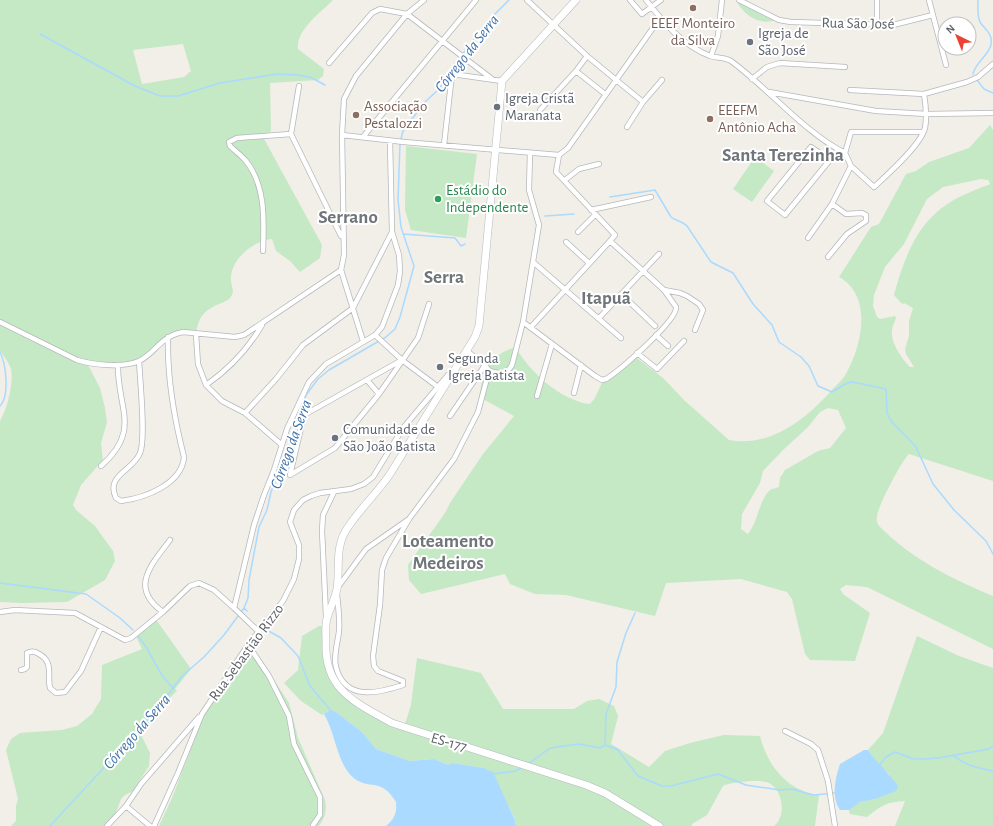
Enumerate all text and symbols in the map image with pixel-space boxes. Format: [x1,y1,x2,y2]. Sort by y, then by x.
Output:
marker: EEEF Monteiro da Silva [688,3,698,13]
water label: Córrego da Serra [432,12,502,95]
street label: Rua São José [821,15,895,32]
place label: EEEF Monteiro da Silva [651,16,735,48]
north arrow [937,16,977,56]
text: N [944,22,957,36]
place label: Igreja de São José [758,26,809,58]
marker: Igreja de São José [745,37,755,47]
place label: Igreja Cristã Maranata [505,91,574,123]
place label: Associação Pestalozzi [364,99,427,131]
marker: Igreja Cristã Maranata [492,102,502,112]
place label: EEEFM Antônio Acha [718,103,796,135]
marker: Associação Pestalozzi [351,110,361,120]
marker: EEEFM Antônio Acha [705,114,715,124]
district label: Santa Terezinha [722,146,844,165]
place label: Estádio do Independente [446,183,529,215]
marker: Estádio do Independente [433,194,443,204]
district label: Serrano [318,208,378,227]
district label: Serra [424,268,464,287]
district label: Itapuã [581,289,631,308]
place label: Segunda Igreja Batista [448,351,525,383]
marker: Segunda Igreja Batista [435,362,445,372]
water label: Córrego da Serra [267,398,314,491]
place label: Comunidade de São João Batista [343,422,436,454]
marker: Comunidade de São João Batista [330,433,340,443]
district label: Loteamento Medeiros [402,532,494,573]
street label: Rua Sebastião Rizzo [206,601,286,703]
water label: Córrego da Serra [100,691,173,772]
street label: ES-177 [429,730,469,755]

